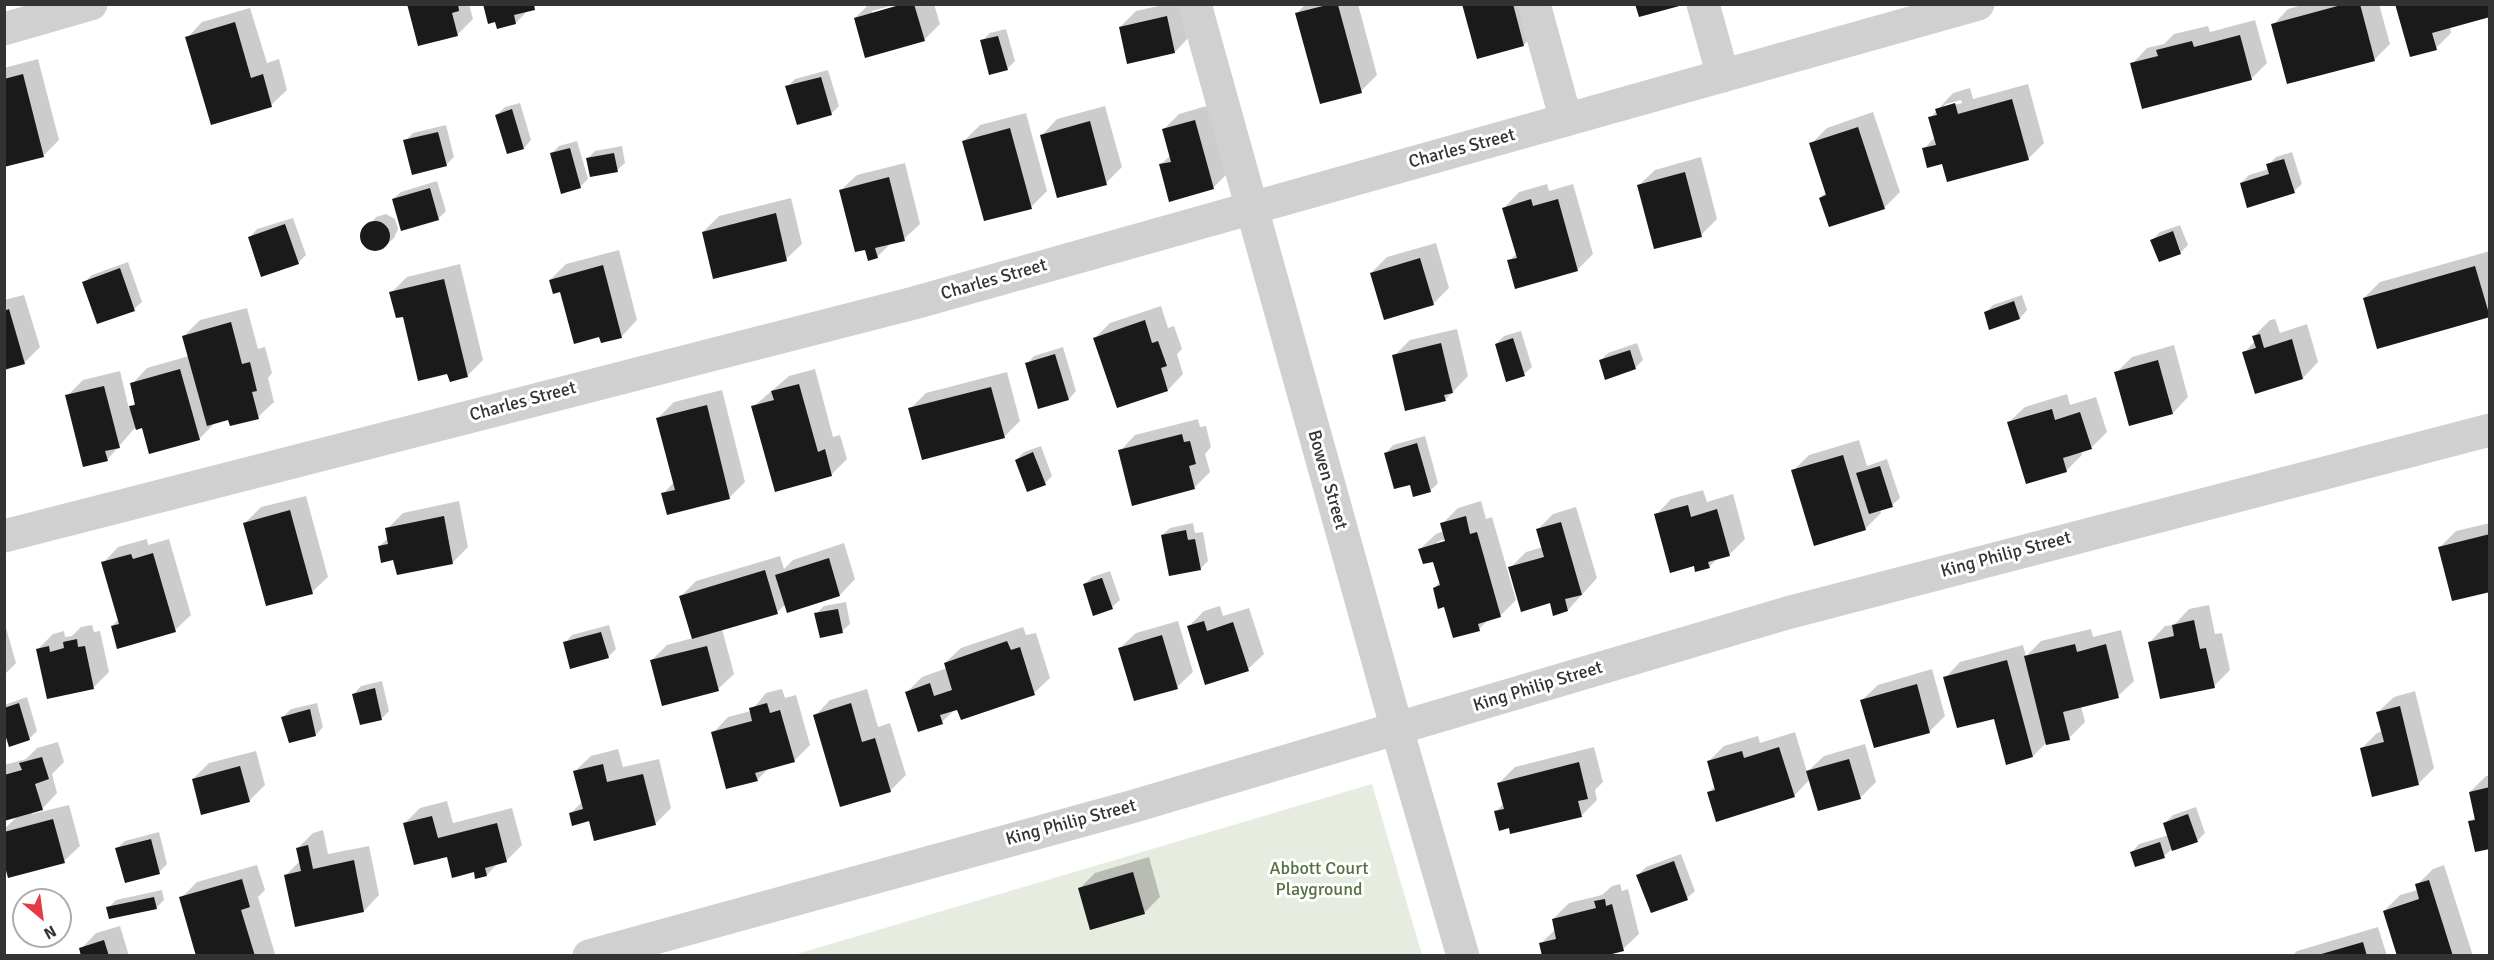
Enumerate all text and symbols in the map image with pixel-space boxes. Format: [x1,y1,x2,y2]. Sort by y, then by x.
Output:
street label: Charles Street [1406,124,1518,174]
street label: Charles Street [939,255,1049,305]
street label: Charles Street [467,377,579,427]
street label: Bowen Street [1302,428,1352,532]
street label: King Philip Street [1938,527,2074,583]
street label: King Philip Street [1471,657,1605,717]
street label: King Philip Street [1003,795,1139,851]
park label: Abbott Court Playground [1270,858,1368,900]
north arrow [12,888,72,948]
text: N [40,921,59,943]

